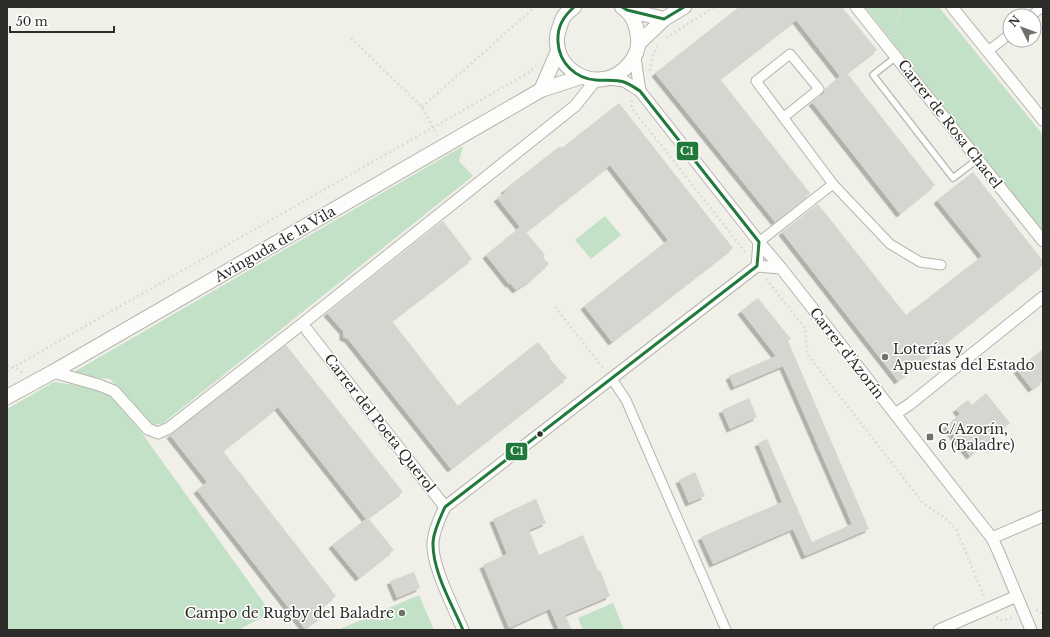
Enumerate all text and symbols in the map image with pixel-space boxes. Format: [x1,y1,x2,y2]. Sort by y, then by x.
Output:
scale bar [10,8,114,34]
north arrow [1002,8,1042,48]
text: N [1006,12,1024,30]
text: 50 m [16,14,48,29]
street label: Carrer de Rosa Chacel [894,56,1006,192]
line badge: C1 [676,141,699,161]
text: C1 [680,144,694,158]
street label: Avinguda de la Vila [210,202,339,287]
street label: Carrer d'Azorín [806,304,888,403]
place label: Loterías y Apuestas del Estado [892,340,1035,374]
street label: Carrer del Poeta Querol [320,350,440,496]
marker: Loterías y Apuestas del Estado [880,352,890,362]
place label: C/Azorín, 6 (Baladre) [938,420,1015,454]
unlabelled marker [535,429,545,439]
marker: C/Azorín, 6 (Baladre) [925,432,935,442]
line badge: C1 [505,442,528,461]
text: C1 [510,444,524,458]
place label: Campo de Rugby del Baladre [185,604,394,622]
marker: Campo de Rugby del Baladre [397,608,407,618]

